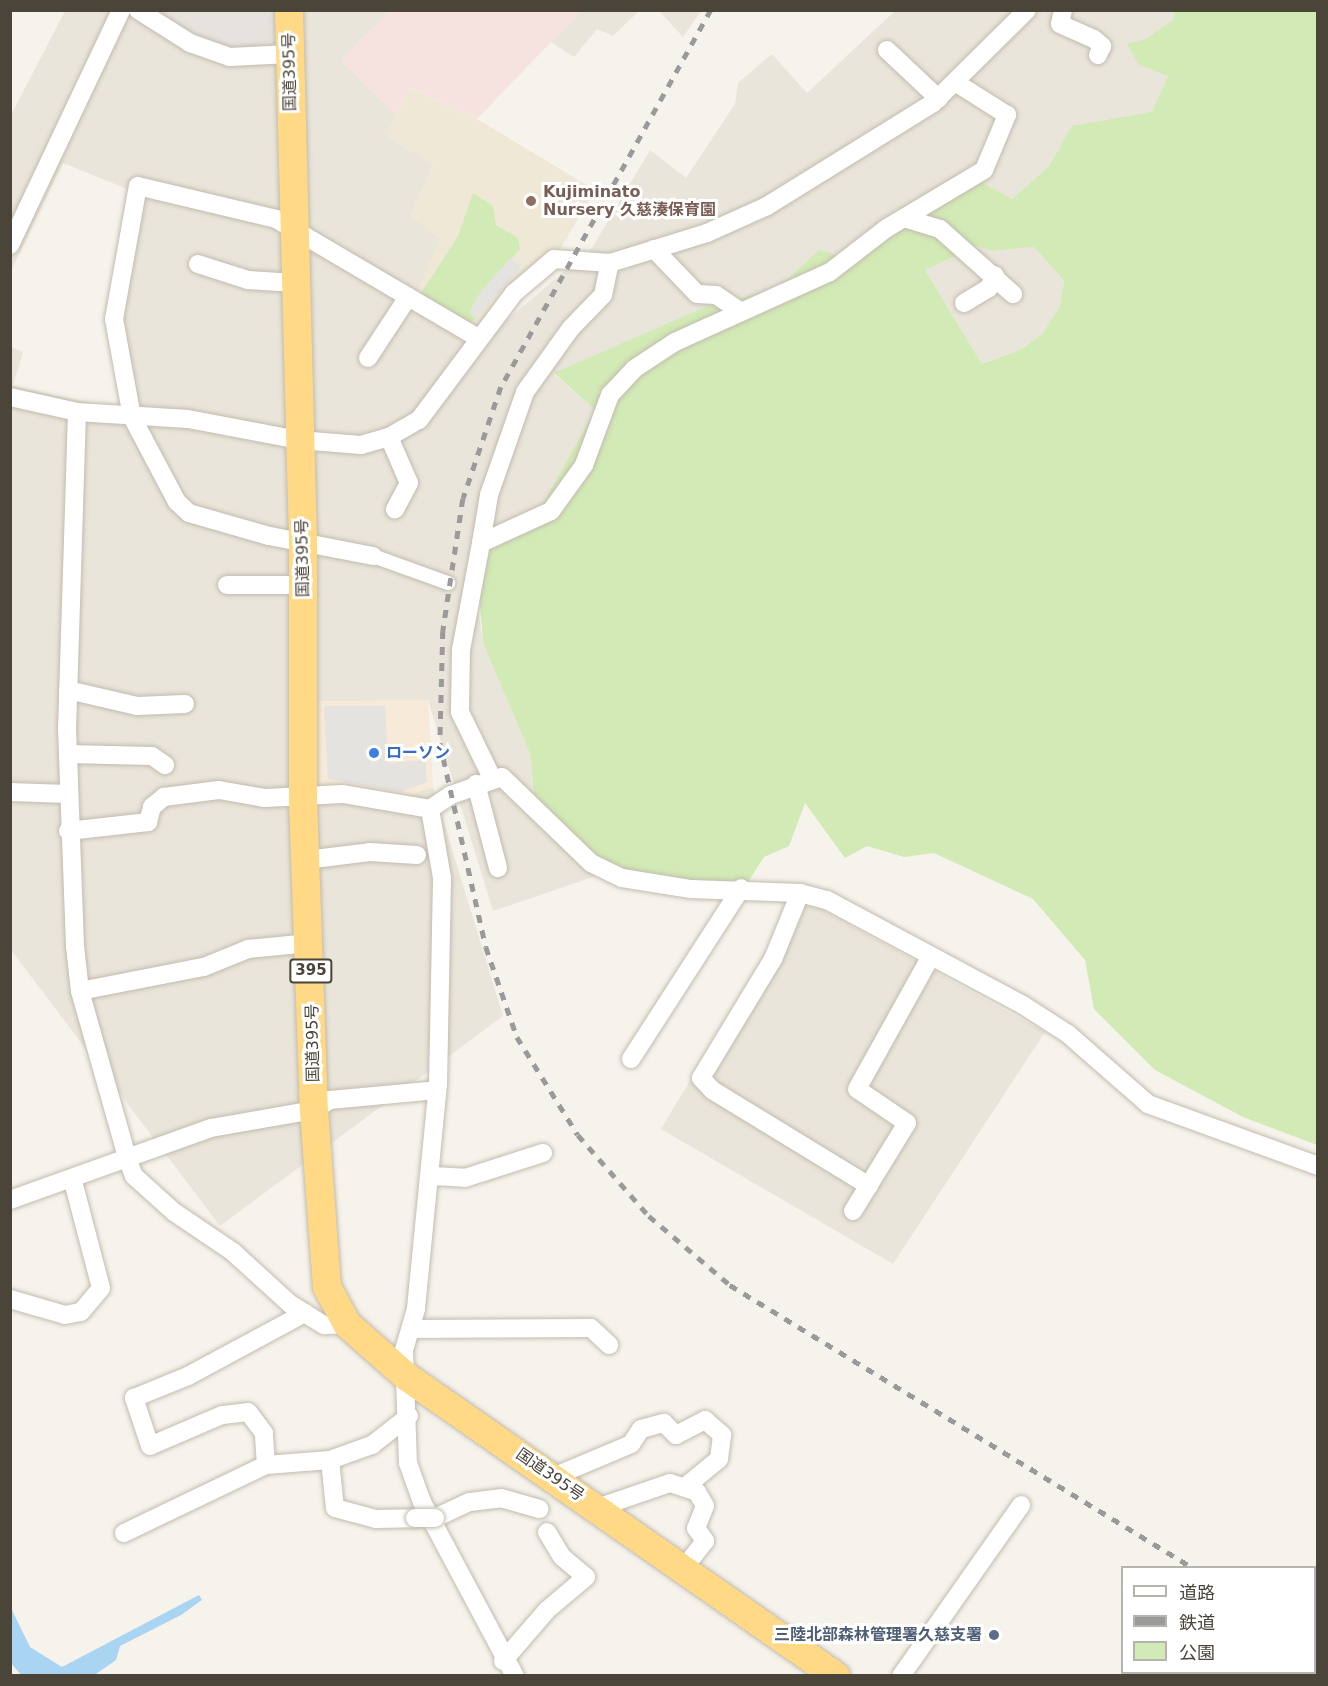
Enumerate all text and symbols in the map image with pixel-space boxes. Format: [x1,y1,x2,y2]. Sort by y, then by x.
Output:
street label: 国道395号 [280,33,300,111]
place label: Kujiminato Nursery 久慈湊保育園 [543,182,716,220]
marker: Kujiminato Nursery 久慈湊保育園 [524,194,538,208]
street label: 国道395号 [293,519,313,597]
place label: ローソン [386,743,450,763]
marker: ローソン [367,746,381,760]
road number: 395 [288,959,334,983]
street label: 国道395号 [303,1004,323,1082]
street label: 国道395号 [512,1445,588,1505]
legend [1121,1566,1316,1674]
text: 道路 [1179,1582,1215,1603]
text: 鉄道 [1179,1612,1215,1633]
place label: 三陸北部森林管理署久慈支署 [774,1625,982,1645]
marker: 三陸北部森林管理署久慈支署 [987,1628,1001,1642]
text: 公園 [1179,1642,1215,1663]

